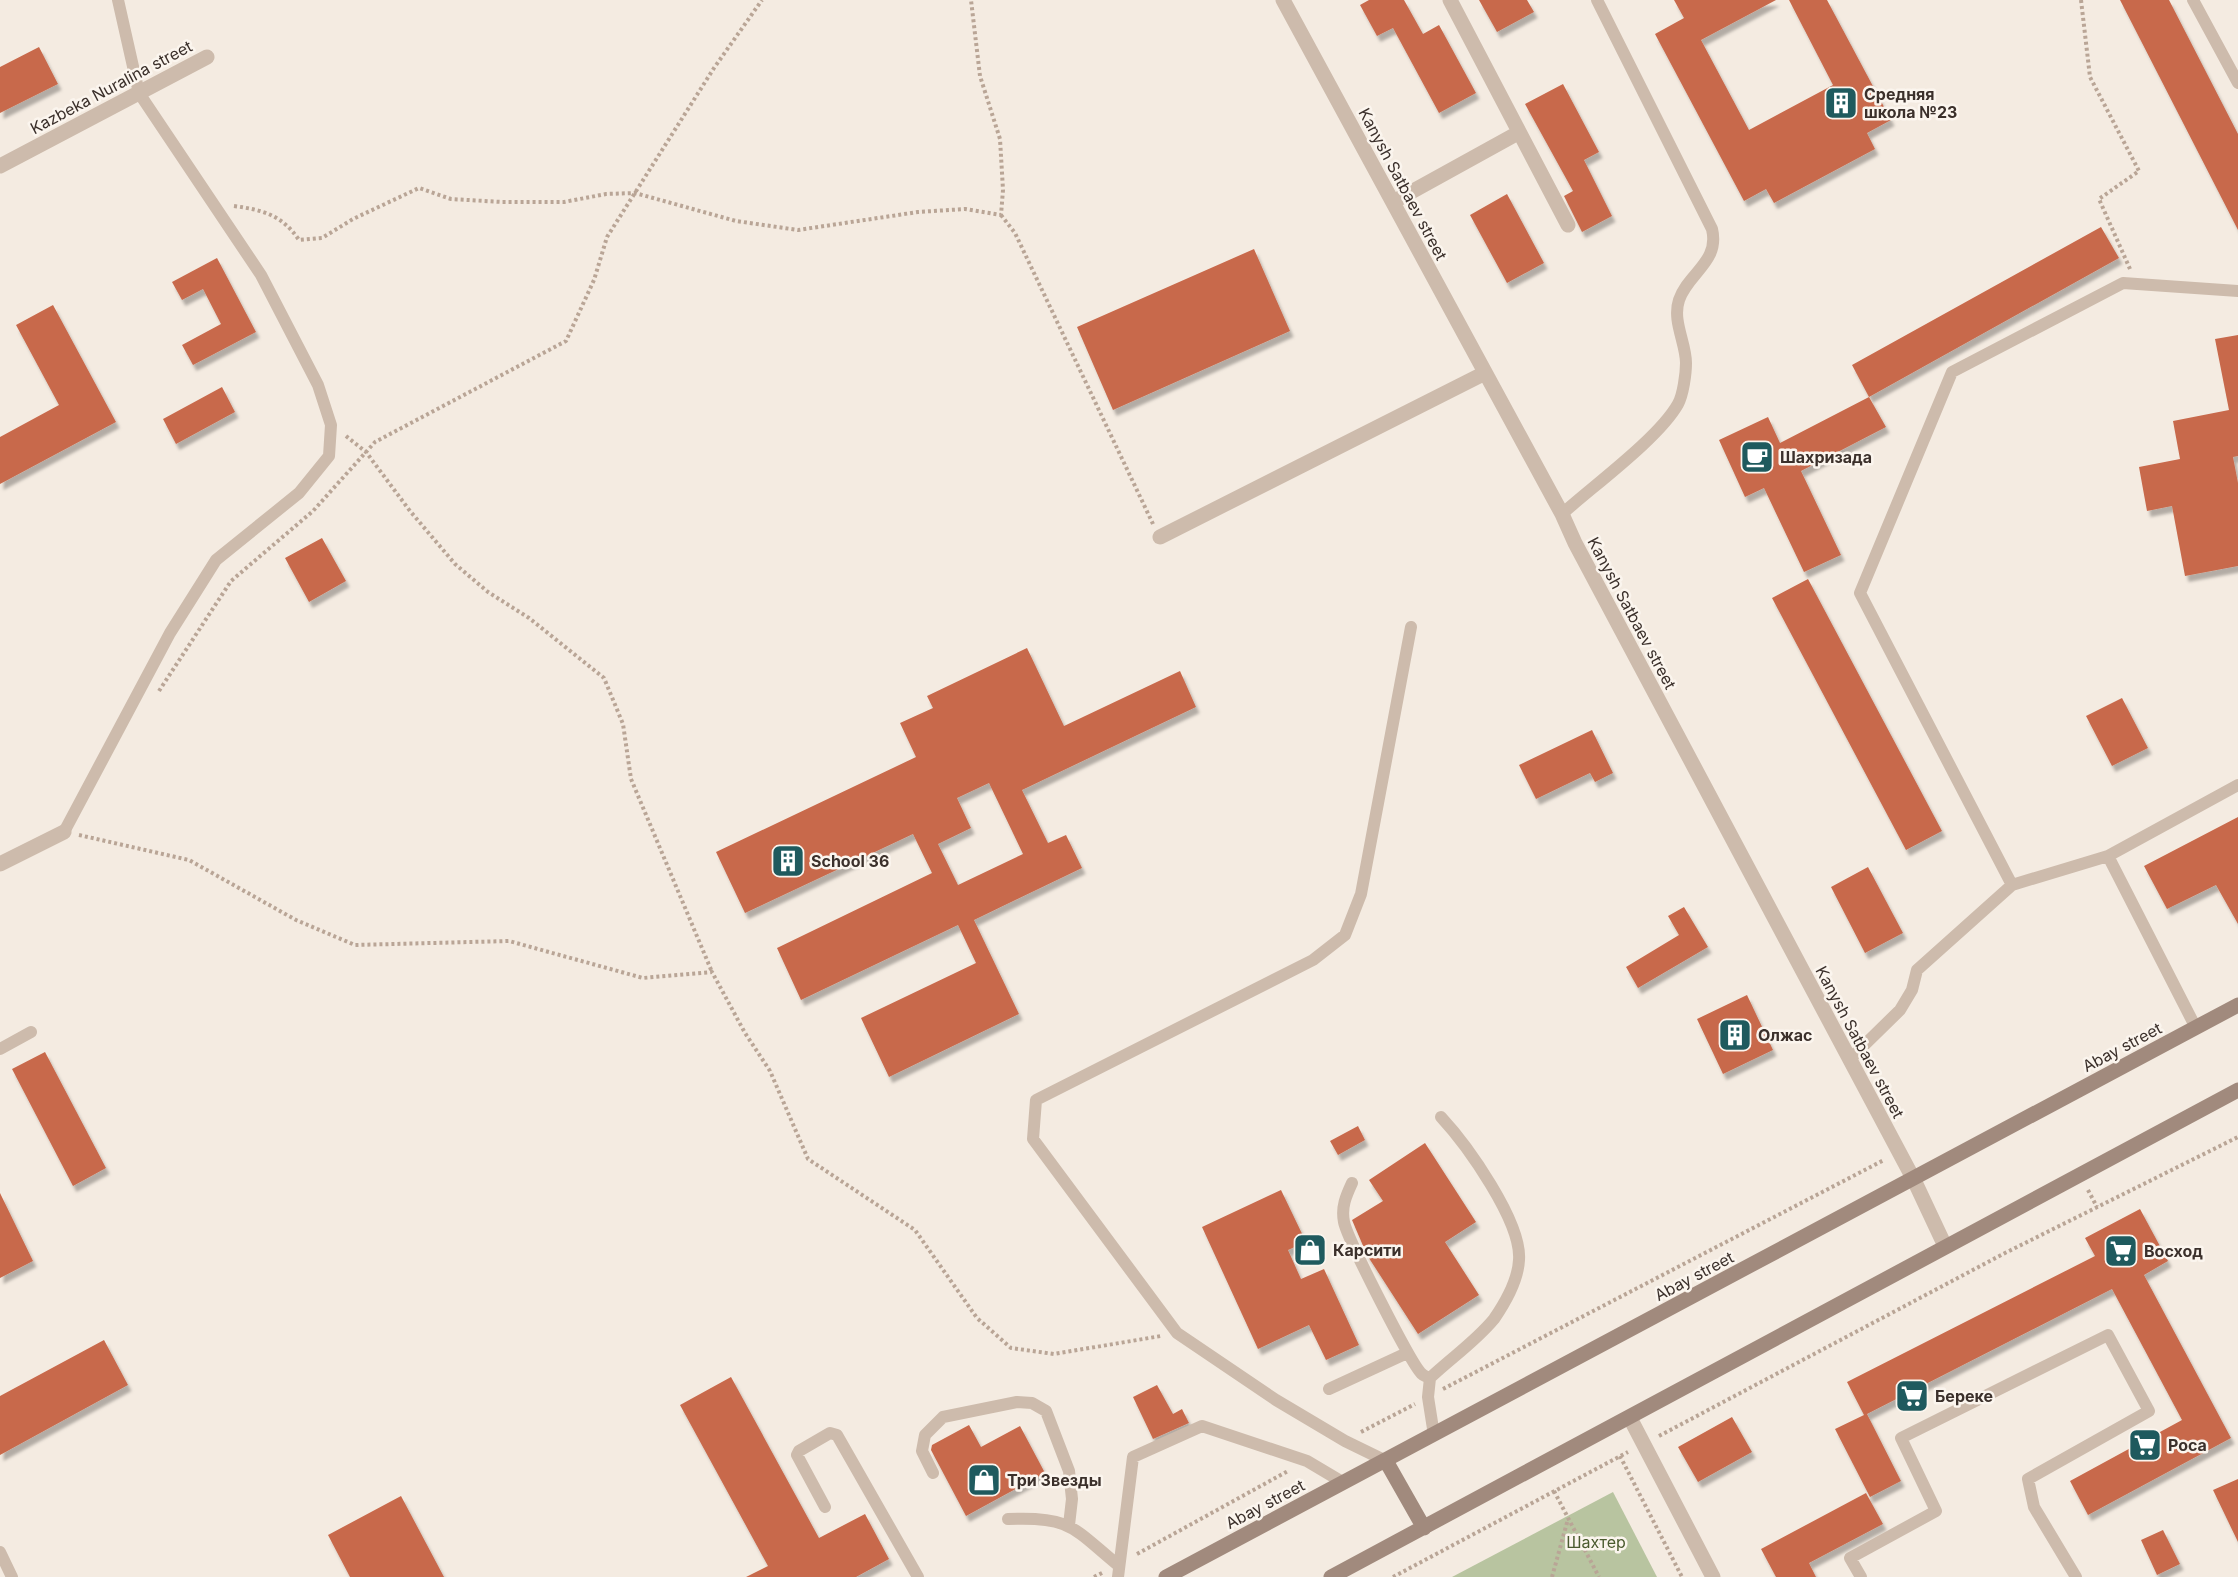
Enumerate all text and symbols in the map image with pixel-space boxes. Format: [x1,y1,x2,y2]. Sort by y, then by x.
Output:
street label: Kazbeka Nuralina street [27,36,195,138]
place label: Средняя школа №23 [1864,84,1957,122]
building icon: Средняя школа №23 [1823,85,1859,121]
street label: Kanysh Satbaev street [1354,104,1452,264]
cafe icon: Шахризада [1739,439,1775,475]
place label: Шахризада [1780,447,1872,467]
street label: Kanysh Satbaev street [1583,533,1681,693]
building icon: School 36 [770,843,806,879]
place label: School 36 [811,851,889,871]
street label: Kanysh Satbaev street [1811,962,1909,1122]
building icon: Олжас [1717,1017,1753,1053]
street label: Abay street [2079,1018,2165,1076]
place label: Олжас [1758,1025,1813,1045]
shop icon: Карсити [1292,1232,1328,1268]
supermarket icon: Восход [2103,1233,2139,1269]
place label: Карсити [1333,1240,1402,1260]
place label: Восход [2144,1241,2203,1261]
street label: Abay street [1651,1247,1737,1305]
supermarket icon: Береке [1894,1378,1930,1414]
place label: Береке [1935,1386,1993,1406]
supermarket icon: Роса [2127,1427,2163,1463]
place label: Роса [2168,1435,2207,1455]
shop icon: Три Звезды [966,1462,1002,1498]
place label: Три Звезды [1007,1470,1102,1490]
street label: Abay street [1222,1475,1308,1533]
park label: Шахтер [1566,1532,1626,1552]

